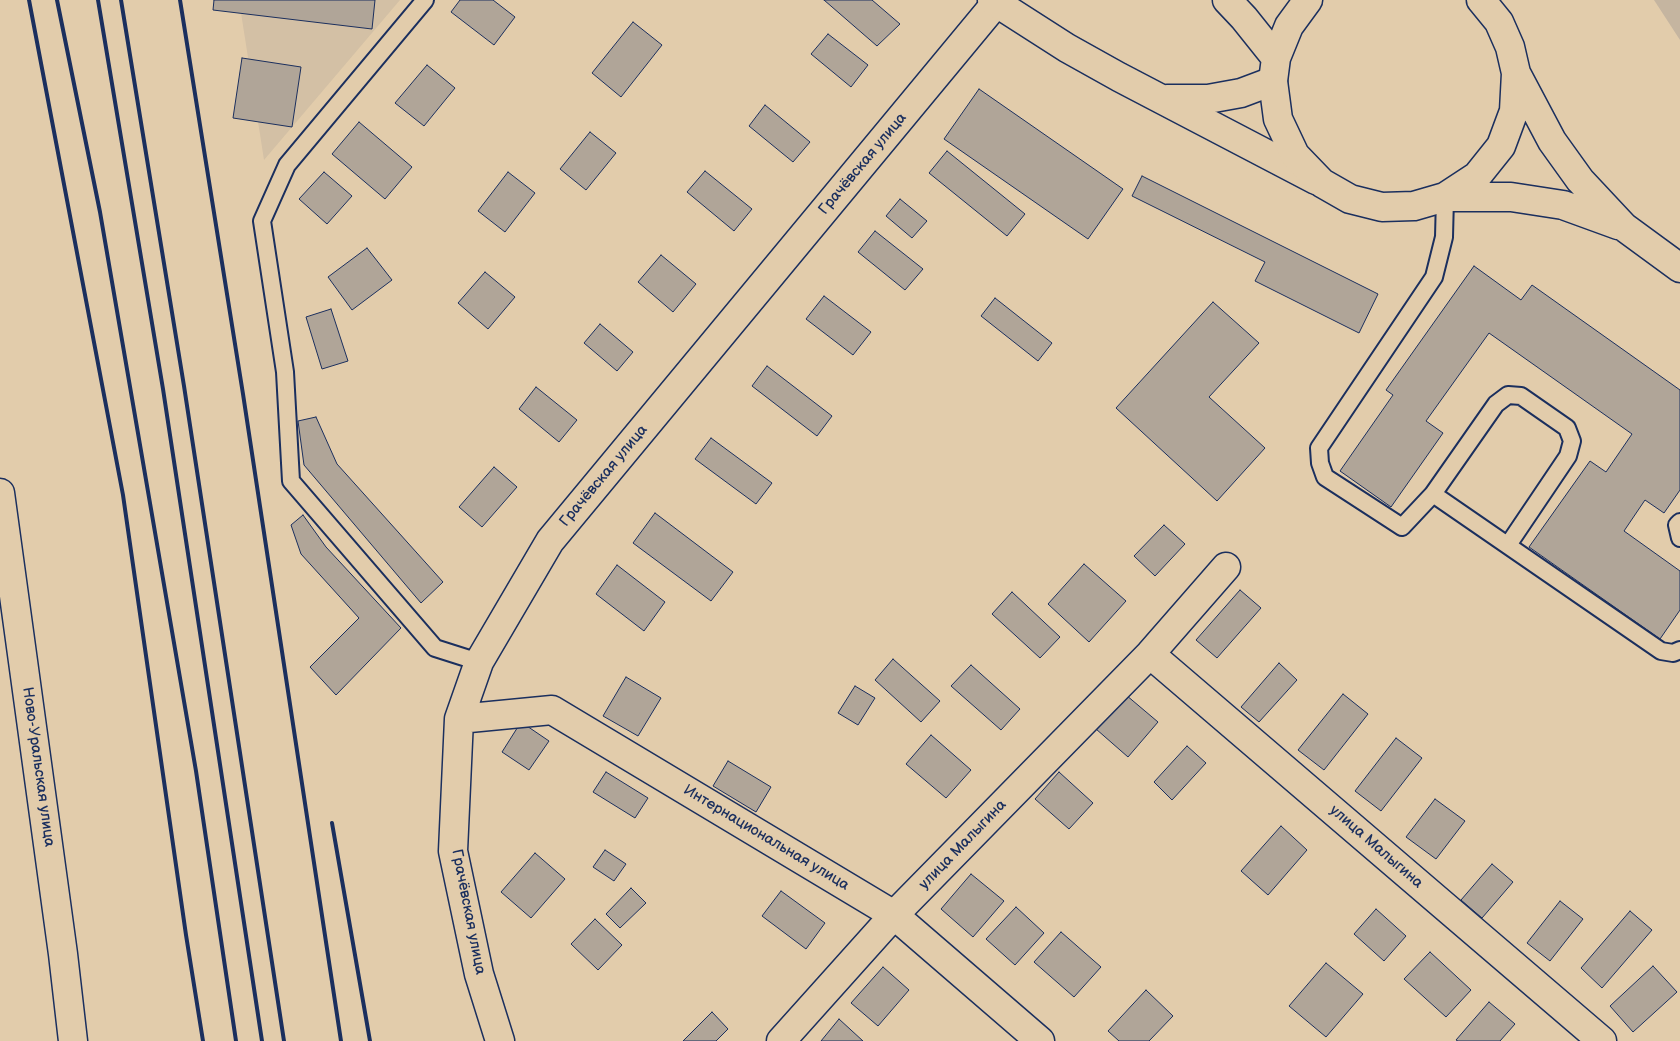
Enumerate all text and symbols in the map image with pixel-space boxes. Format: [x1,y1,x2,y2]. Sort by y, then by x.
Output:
street label: Грачёвская улица [815,109,911,219]
street label: Грачёвская улица [556,421,652,531]
street label: Ново-Уральская улица [18,686,58,848]
street label: Интернациональная улица [680,781,852,895]
street label: улица Малыгина [916,796,1010,894]
street label: улица Малыгина [1326,802,1426,892]
street label: Грачёвская улица [447,848,489,976]

